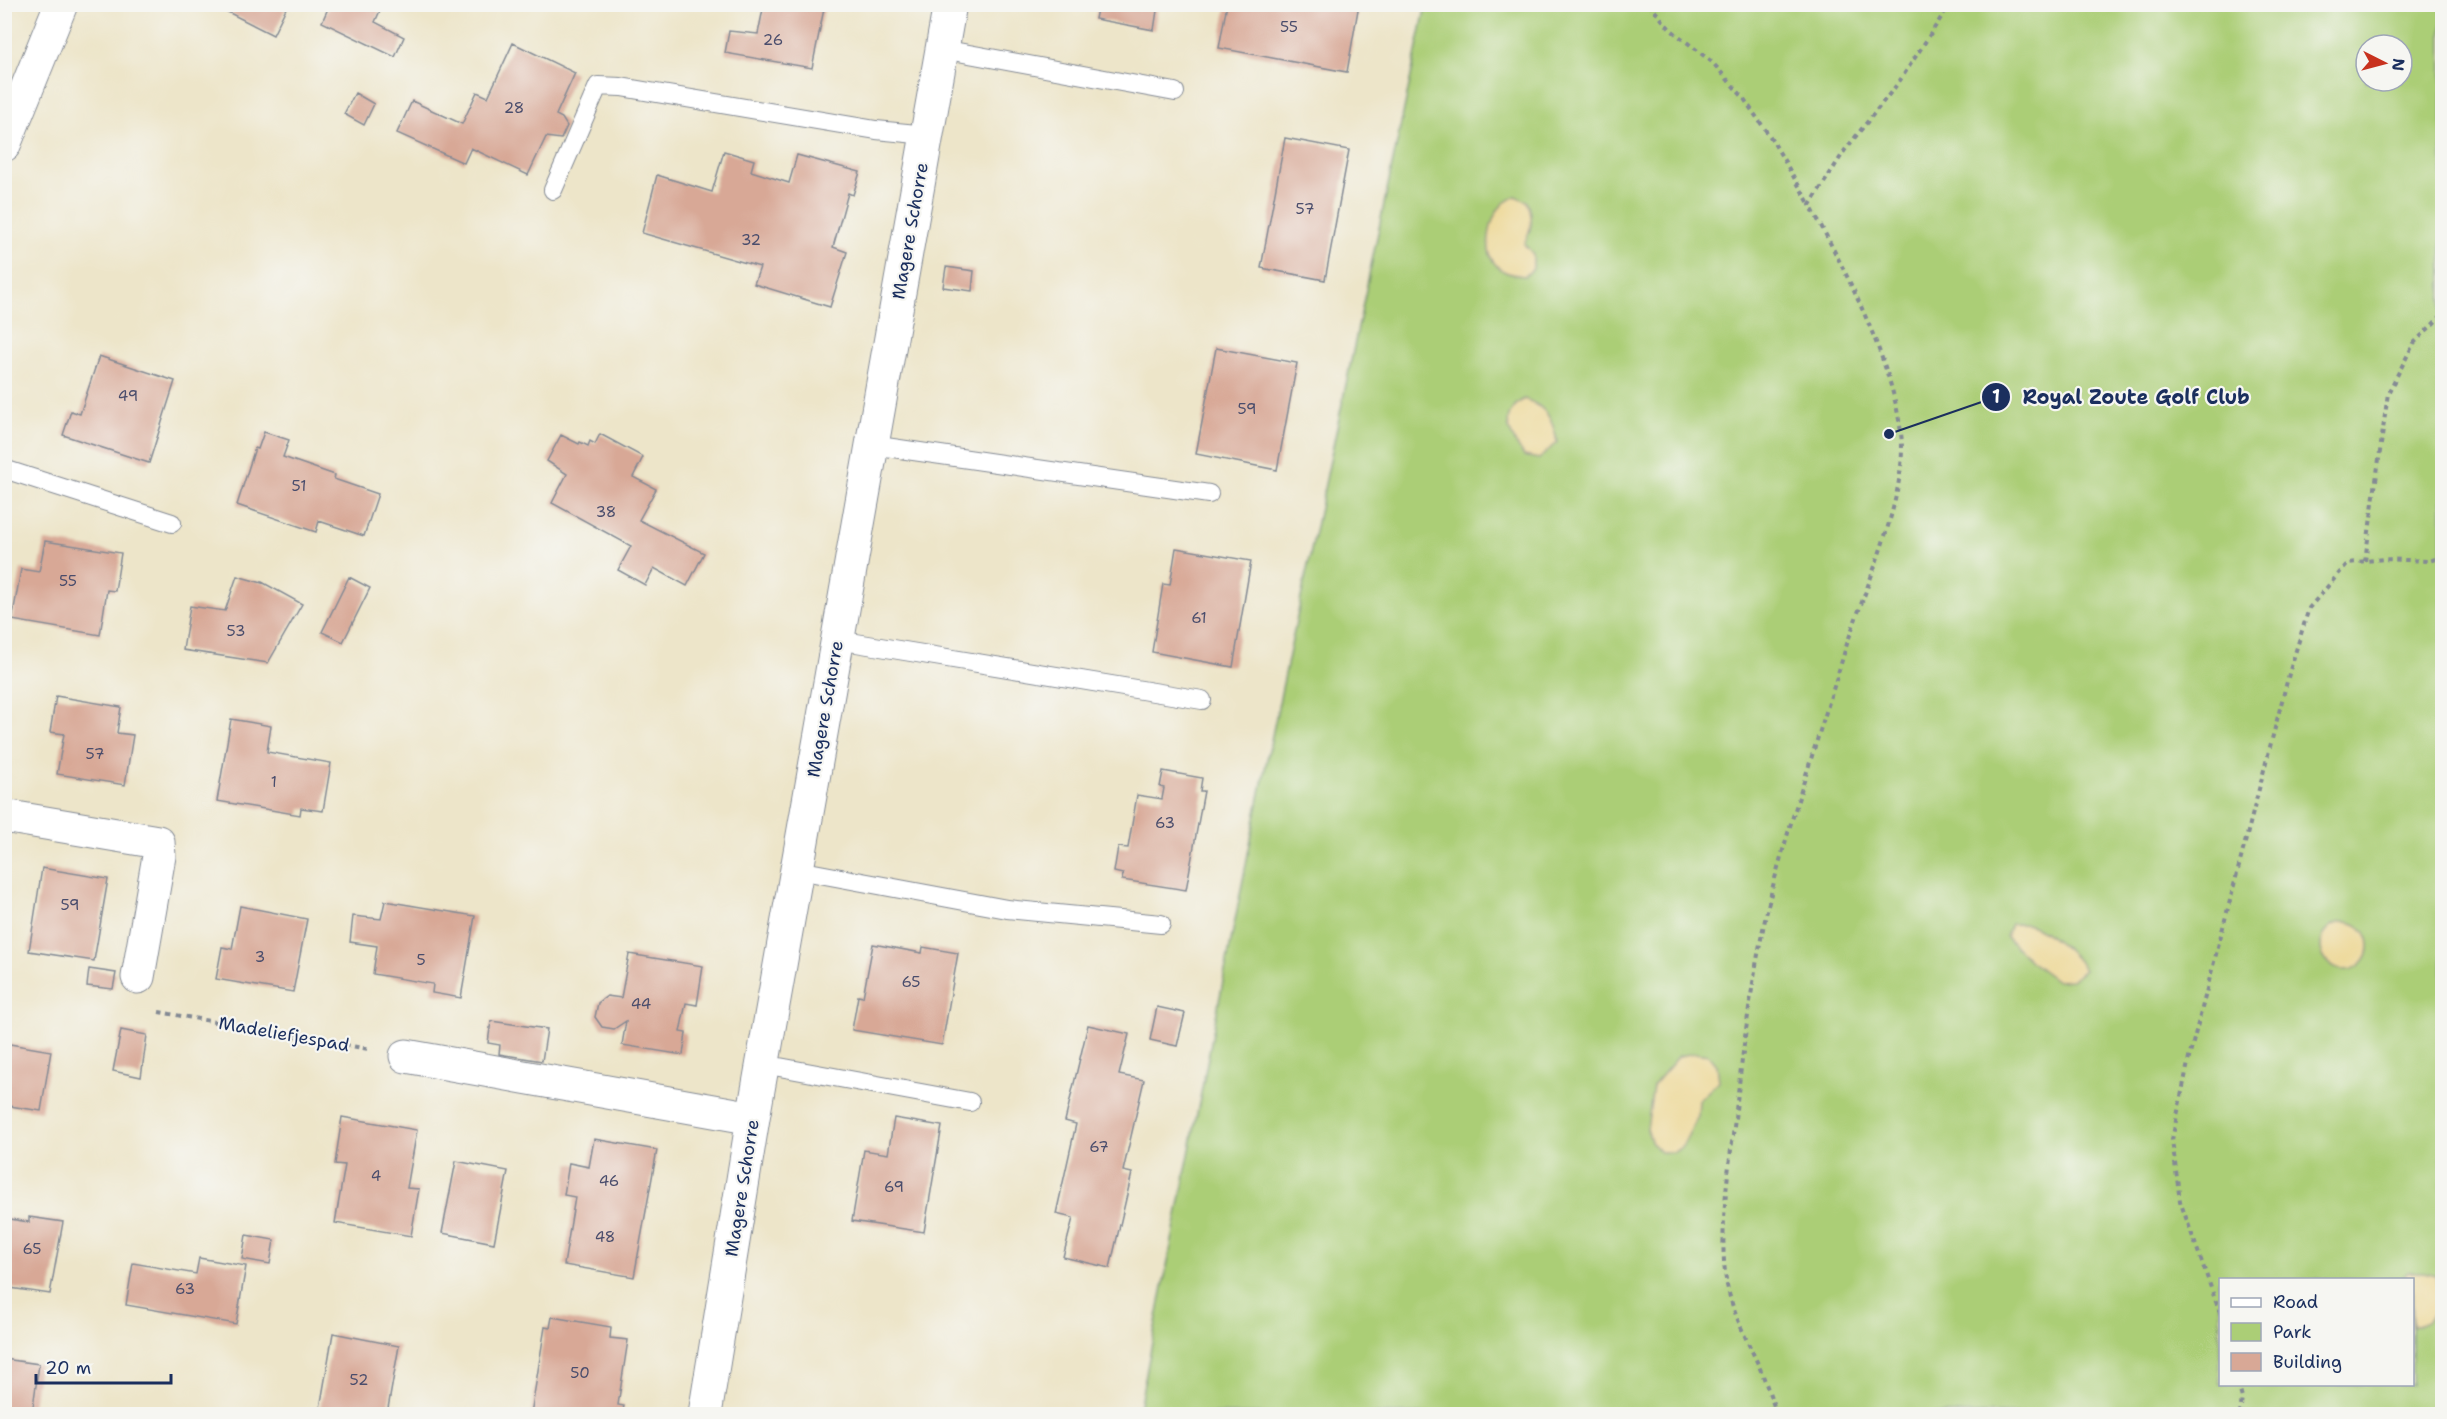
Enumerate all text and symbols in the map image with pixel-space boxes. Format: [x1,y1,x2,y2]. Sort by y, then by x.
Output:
house number: 55 [1280,17,1298,37]
house number: 26 [763,30,783,50]
north arrow [2354,33,2414,93]
text: N [2387,57,2410,72]
house number: 28 [504,98,524,118]
street label: Magere Schorre [886,161,934,301]
house number: 57 [1296,199,1314,219]
house number: 32 [741,230,761,250]
callout: Royal Zoute Golf Club [1981,378,2262,416]
text: Royal Zoute Golf Club [2022,384,2250,410]
text: 1 [1992,385,2000,409]
house number: 49 [118,386,138,406]
house number: 59 [1238,399,1256,419]
house number: 51 [292,476,306,496]
house number: 38 [596,502,616,522]
house number: 55 [59,571,77,591]
house number: 61 [1191,608,1207,628]
house number: 53 [227,621,246,641]
street label: Magere Schorre [801,639,849,779]
house number: 57 [86,744,104,764]
house number: 1 [271,772,277,792]
house number: 63 [1155,813,1175,833]
house number: 59 [61,895,79,915]
house number: 3 [255,947,265,967]
house number: 5 [416,950,426,970]
house number: 65 [901,972,921,992]
house number: 44 [631,994,651,1014]
street label: Madeliefjespad [217,1011,351,1057]
street label: Magere Schorre [719,1118,765,1258]
house number: 67 [1089,1137,1109,1157]
house number: 4 [371,1166,381,1186]
house number: 46 [599,1171,619,1191]
house number: 69 [884,1177,904,1197]
house number: 48 [595,1227,615,1247]
house number: 65 [22,1239,42,1259]
legend [2219,1278,2414,1386]
house number: 63 [175,1279,195,1299]
text: Road [2273,1290,2318,1314]
text: Park [2273,1320,2312,1344]
scale bar [36,1347,171,1385]
text: Building [2273,1350,2342,1374]
text: 20 m [45,1356,91,1380]
house number: 50 [570,1363,590,1383]
house number: 52 [350,1370,368,1390]

